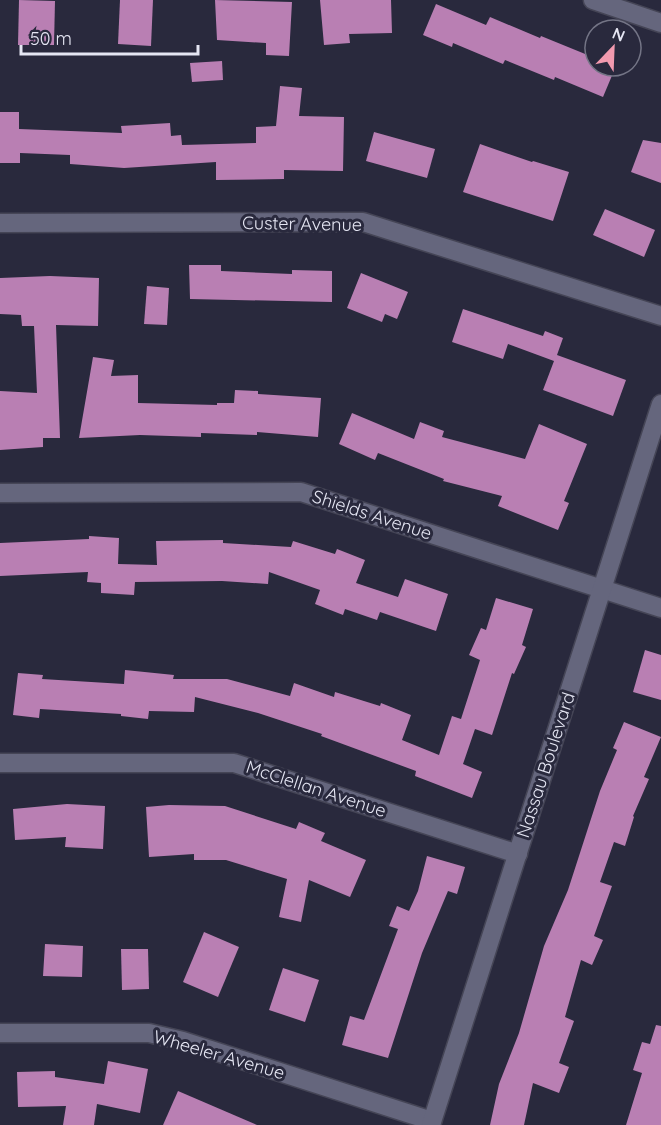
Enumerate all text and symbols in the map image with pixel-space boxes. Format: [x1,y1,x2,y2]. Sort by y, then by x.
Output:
scale bar [21,18,198,56]
north arrow [583,18,643,78]
text: N [610,23,628,46]
text: 50 m [30,27,72,50]
street label: Custer Avenue [242,211,362,236]
street label: Shields Avenue [310,484,435,545]
street label: Nassau Boulevard [511,689,580,841]
street label: McClellan Avenue [243,755,389,822]
street label: Wheeler Avenue [151,1025,287,1084]

